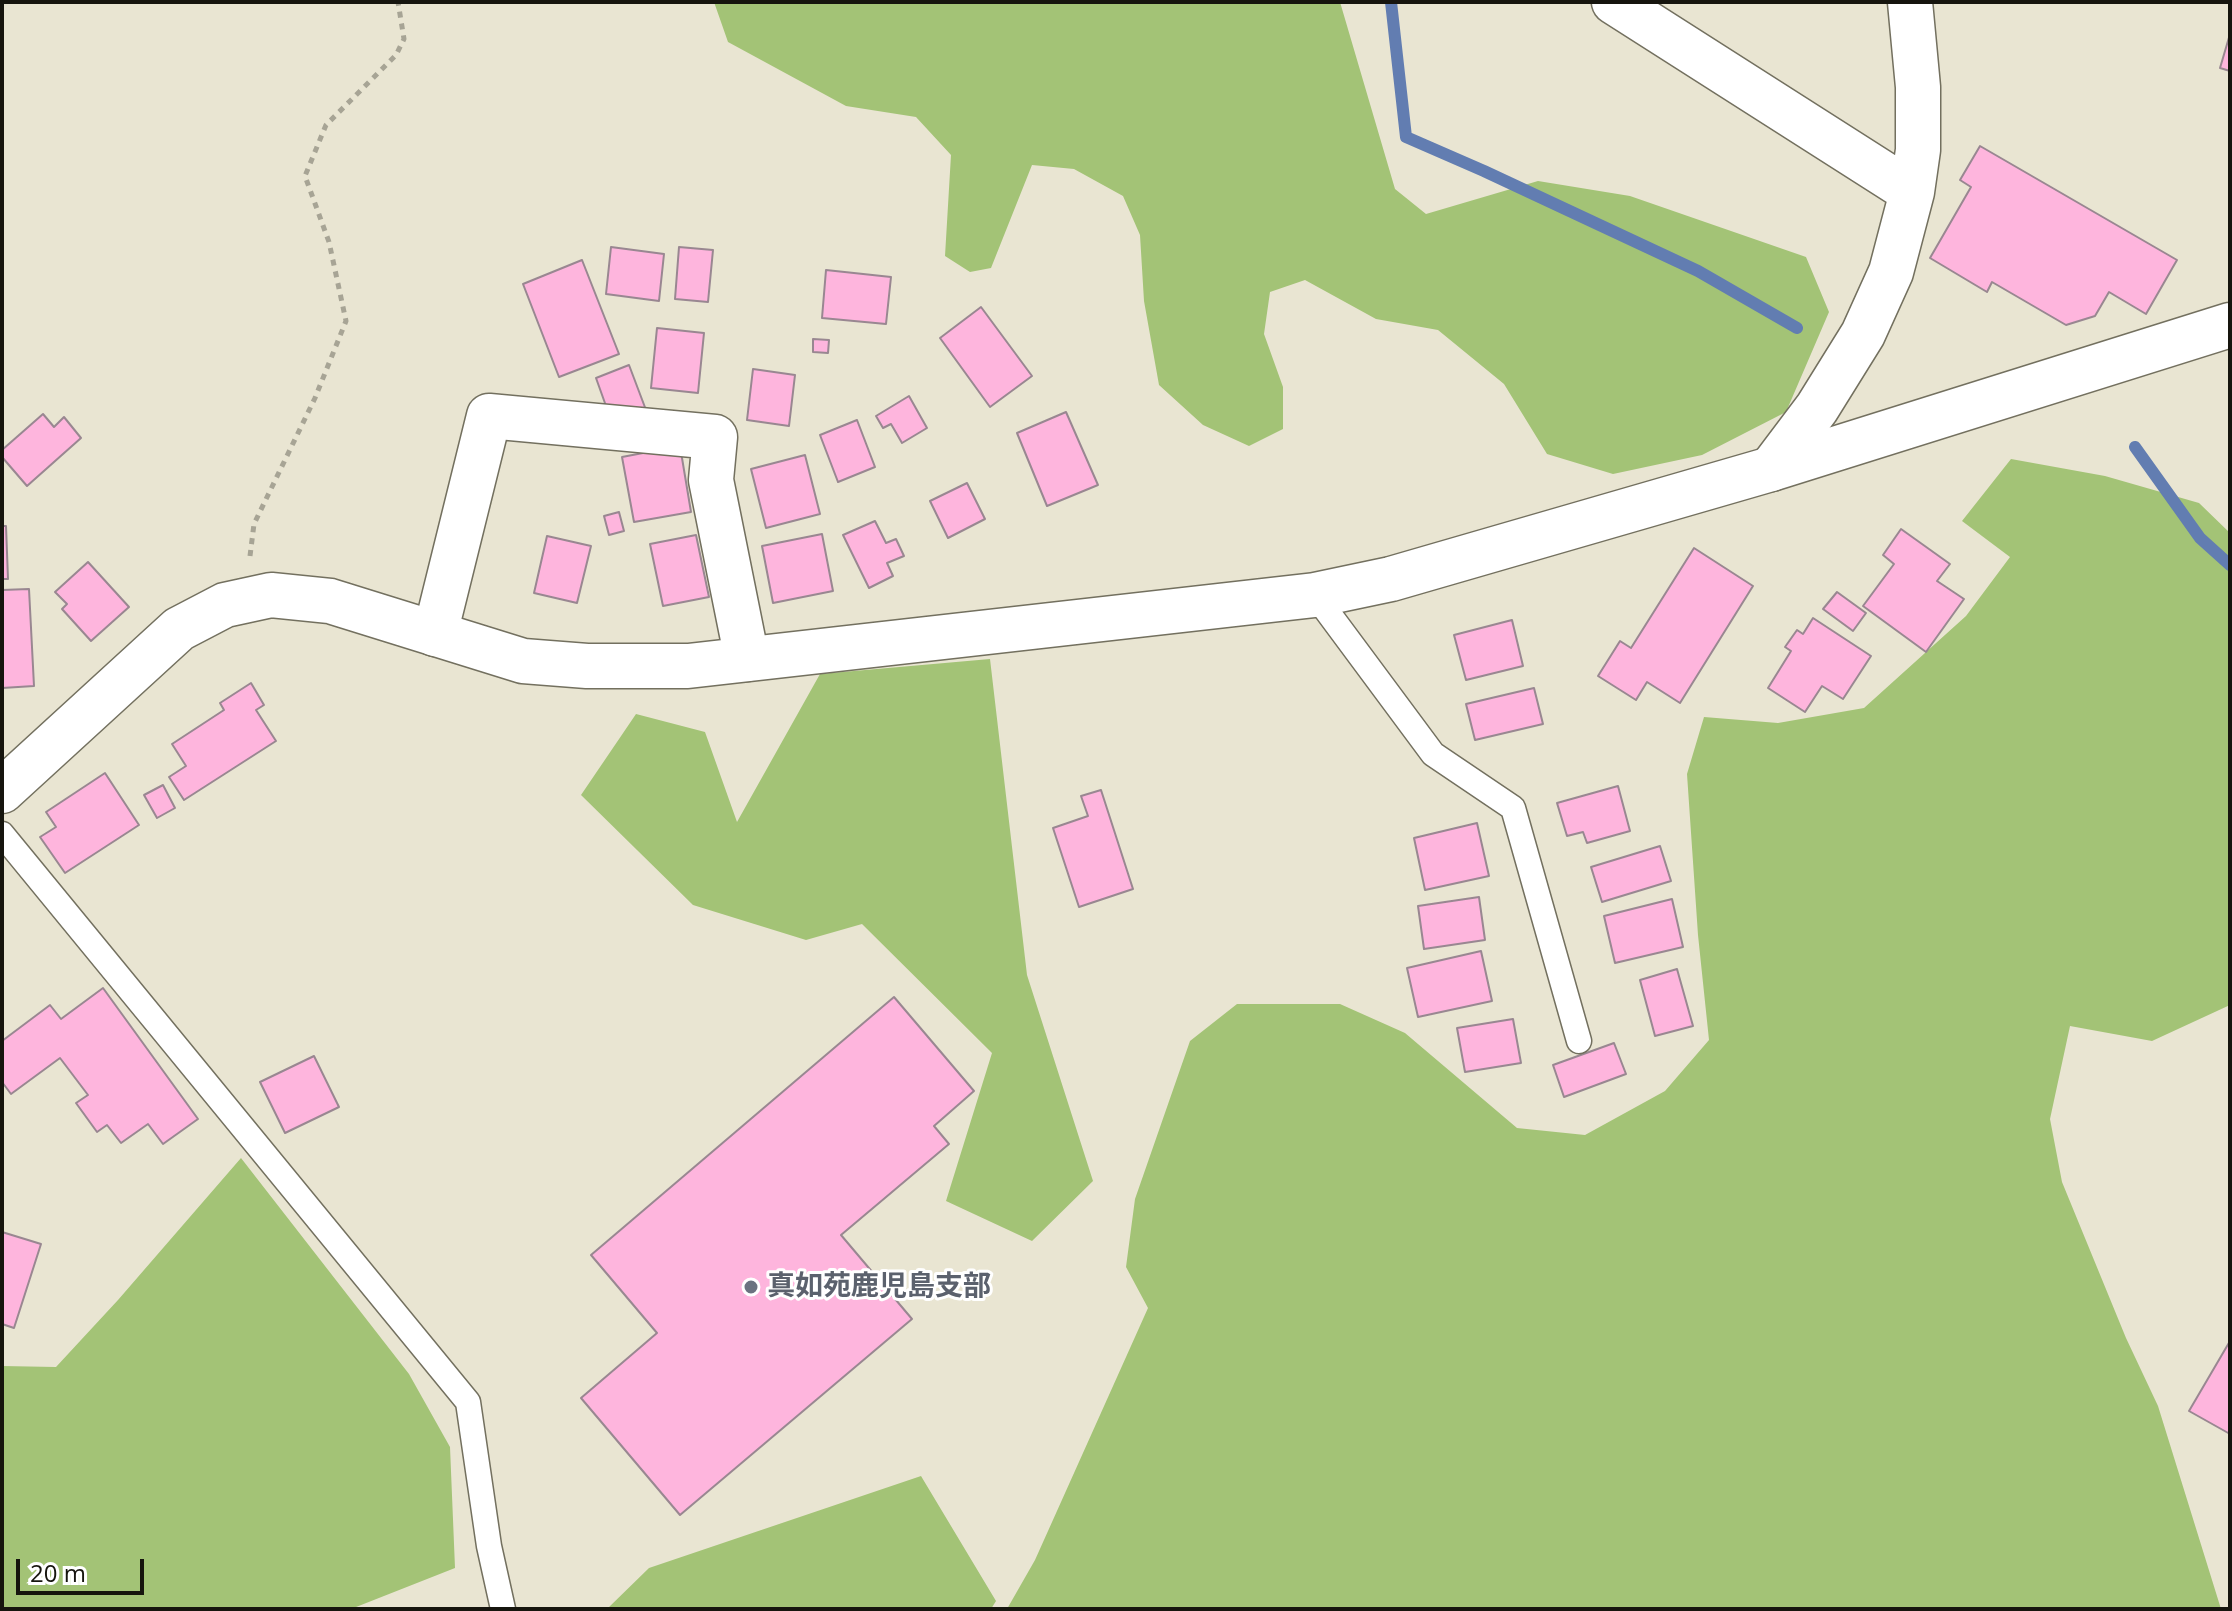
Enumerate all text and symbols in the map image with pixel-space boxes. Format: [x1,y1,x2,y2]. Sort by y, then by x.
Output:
place label: 真如苑鹿児島支部 [767,1270,991,1304]
marker: 真如苑鹿児島支部 [742,1278,760,1296]
scale bar [20,1543,148,1593]
text: 20 m [30,1556,86,1589]

